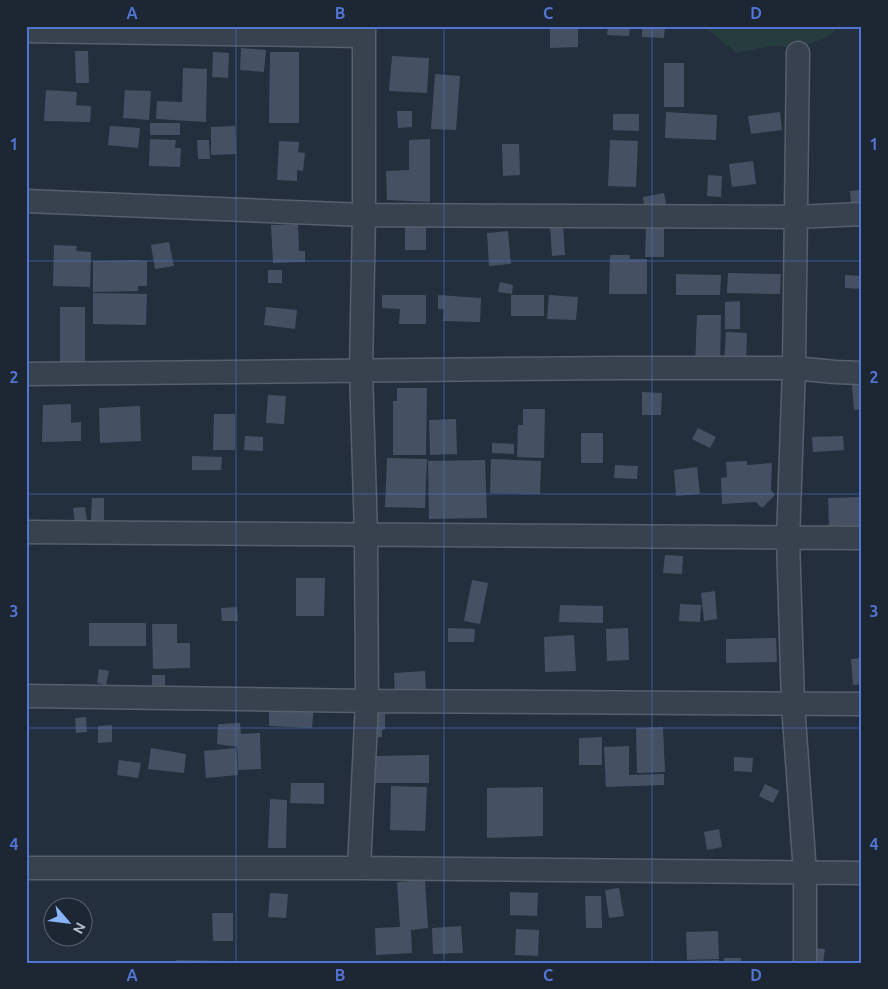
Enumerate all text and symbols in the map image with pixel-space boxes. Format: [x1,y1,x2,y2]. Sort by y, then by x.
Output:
text: A [126,4,138,22]
text: B [335,4,345,22]
text: C [543,4,553,22]
text: D [750,4,762,22]
text: 1 [9,135,19,153]
text: 1 [869,135,879,153]
text: 2 [9,368,19,386]
text: 2 [869,368,879,386]
text: 3 [9,602,19,620]
text: 3 [869,602,879,620]
text: 4 [9,835,19,853]
text: 4 [869,835,879,853]
north arrow [42,896,92,946]
text: N [70,920,89,936]
text: A [126,966,138,984]
text: B [335,966,345,984]
text: C [543,966,553,984]
text: D [750,966,762,984]

